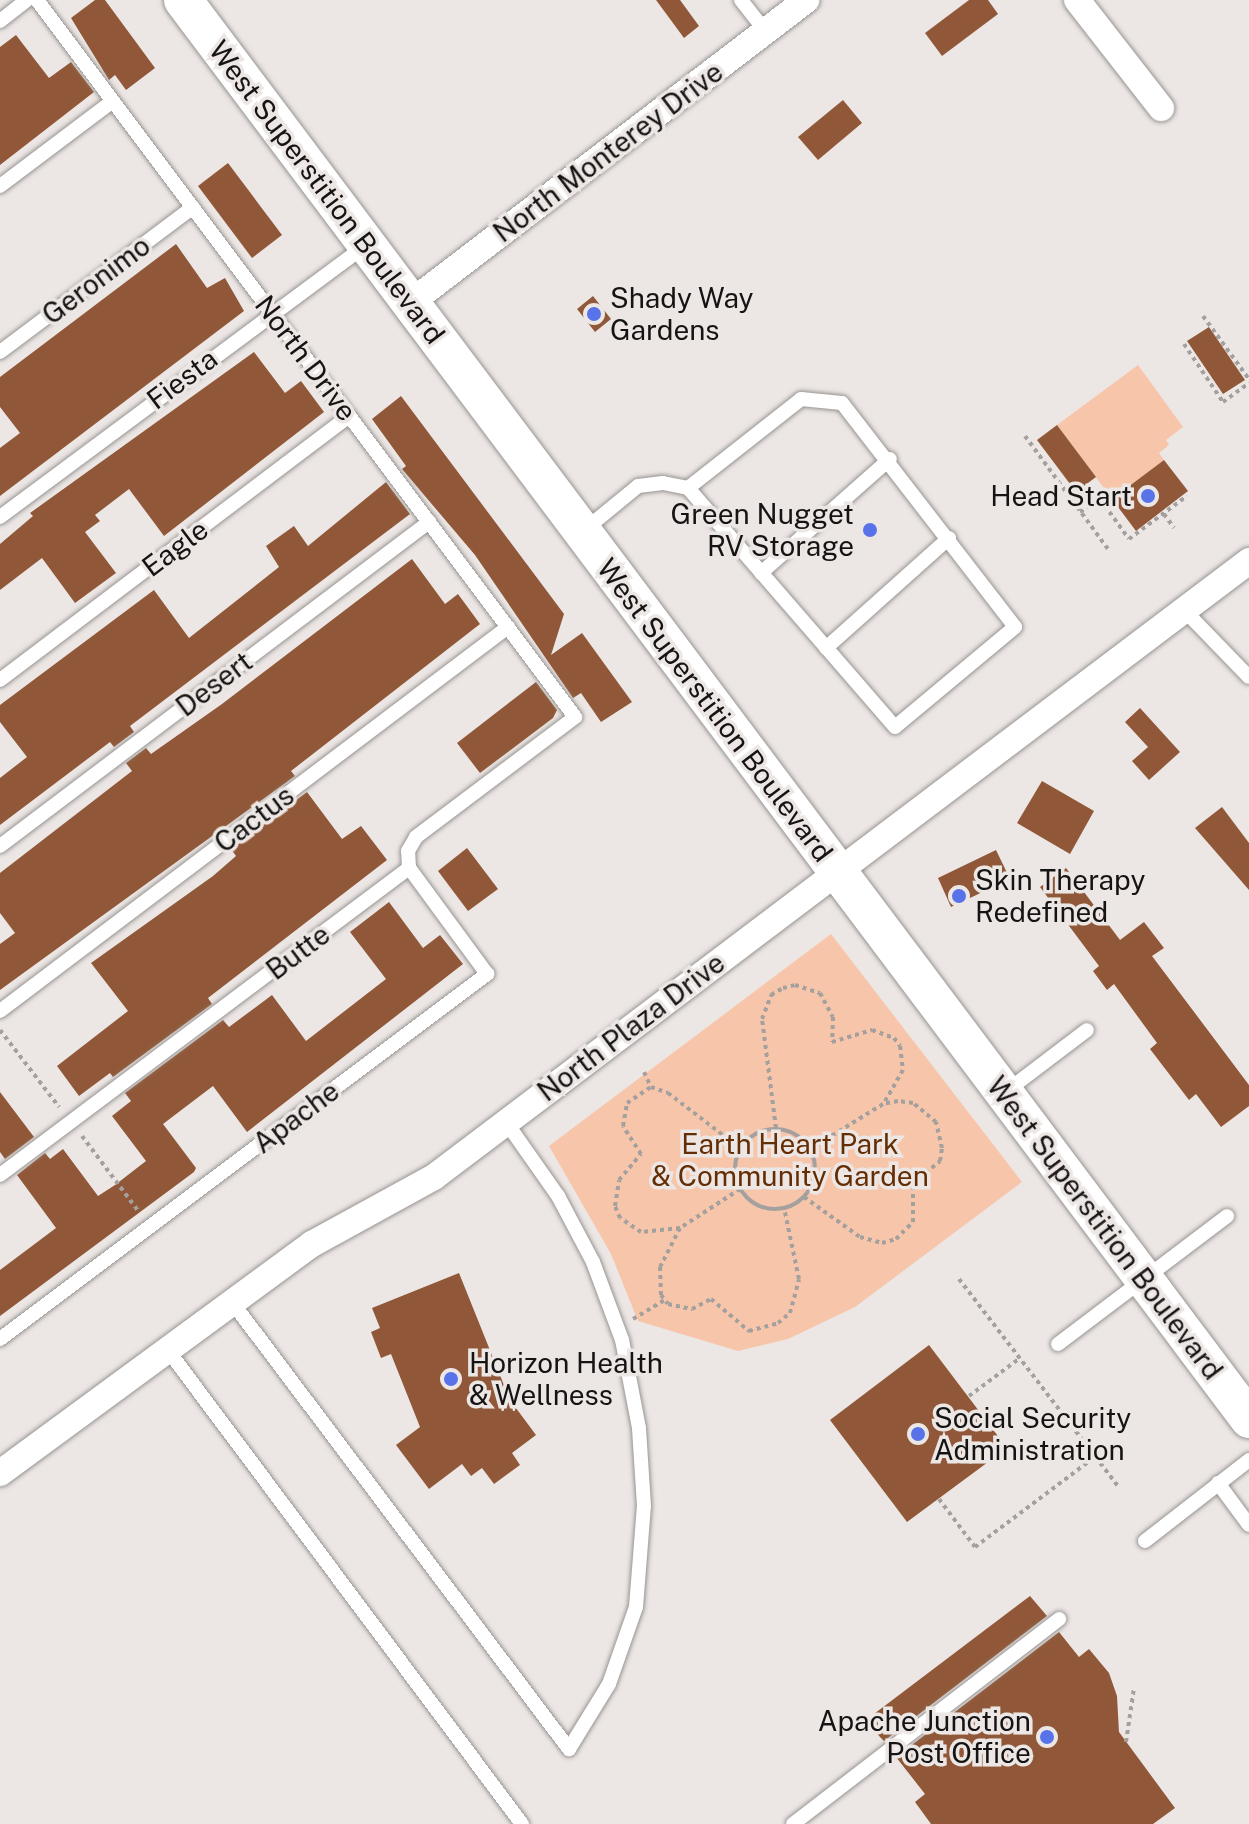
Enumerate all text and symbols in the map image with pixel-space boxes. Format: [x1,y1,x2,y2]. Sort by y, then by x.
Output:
street label: West Superstition Boulevard [202,34,452,350]
street label: North Monterey Drive [487,55,729,249]
street label: Geronimo [35,229,157,331]
place label: Shady Way Gardens [610,281,754,347]
street label: North Drive [248,289,364,427]
marker: Shady Way Gardens [585,305,603,323]
street label: Fiesta [140,342,224,416]
place label: Head Start [990,479,1132,513]
marker: Head Start [1139,487,1157,505]
place label: Green Nugget RV Storage [671,497,854,563]
street label: Eagle [135,512,215,584]
marker: Green Nugget RV Storage [861,521,879,539]
street label: West Superstition Boulevard [590,552,840,868]
street label: Desert [169,645,259,723]
street label: Cactus [208,778,300,860]
place label: Skin Therapy Redefined [975,863,1146,929]
marker: Skin Therapy Redefined [950,887,968,905]
street label: Butte [260,917,336,987]
street label: North Plaza Drive [531,946,731,1108]
street label: West Superstition Boulevard [980,1070,1230,1386]
street label: Apache [246,1074,346,1160]
park label: Earth Heart Park & Community Garden [651,1127,929,1193]
place label: Horizon Health & Wellness [469,1346,663,1412]
marker: Horizon Health & Wellness [440,1368,462,1390]
place label: Social Security Administration [934,1401,1131,1467]
marker: Social Security Administration [909,1425,927,1443]
place label: Apache Junction Post Office [817,1704,1031,1770]
marker: Apache Junction Post Office [1038,1728,1056,1746]

